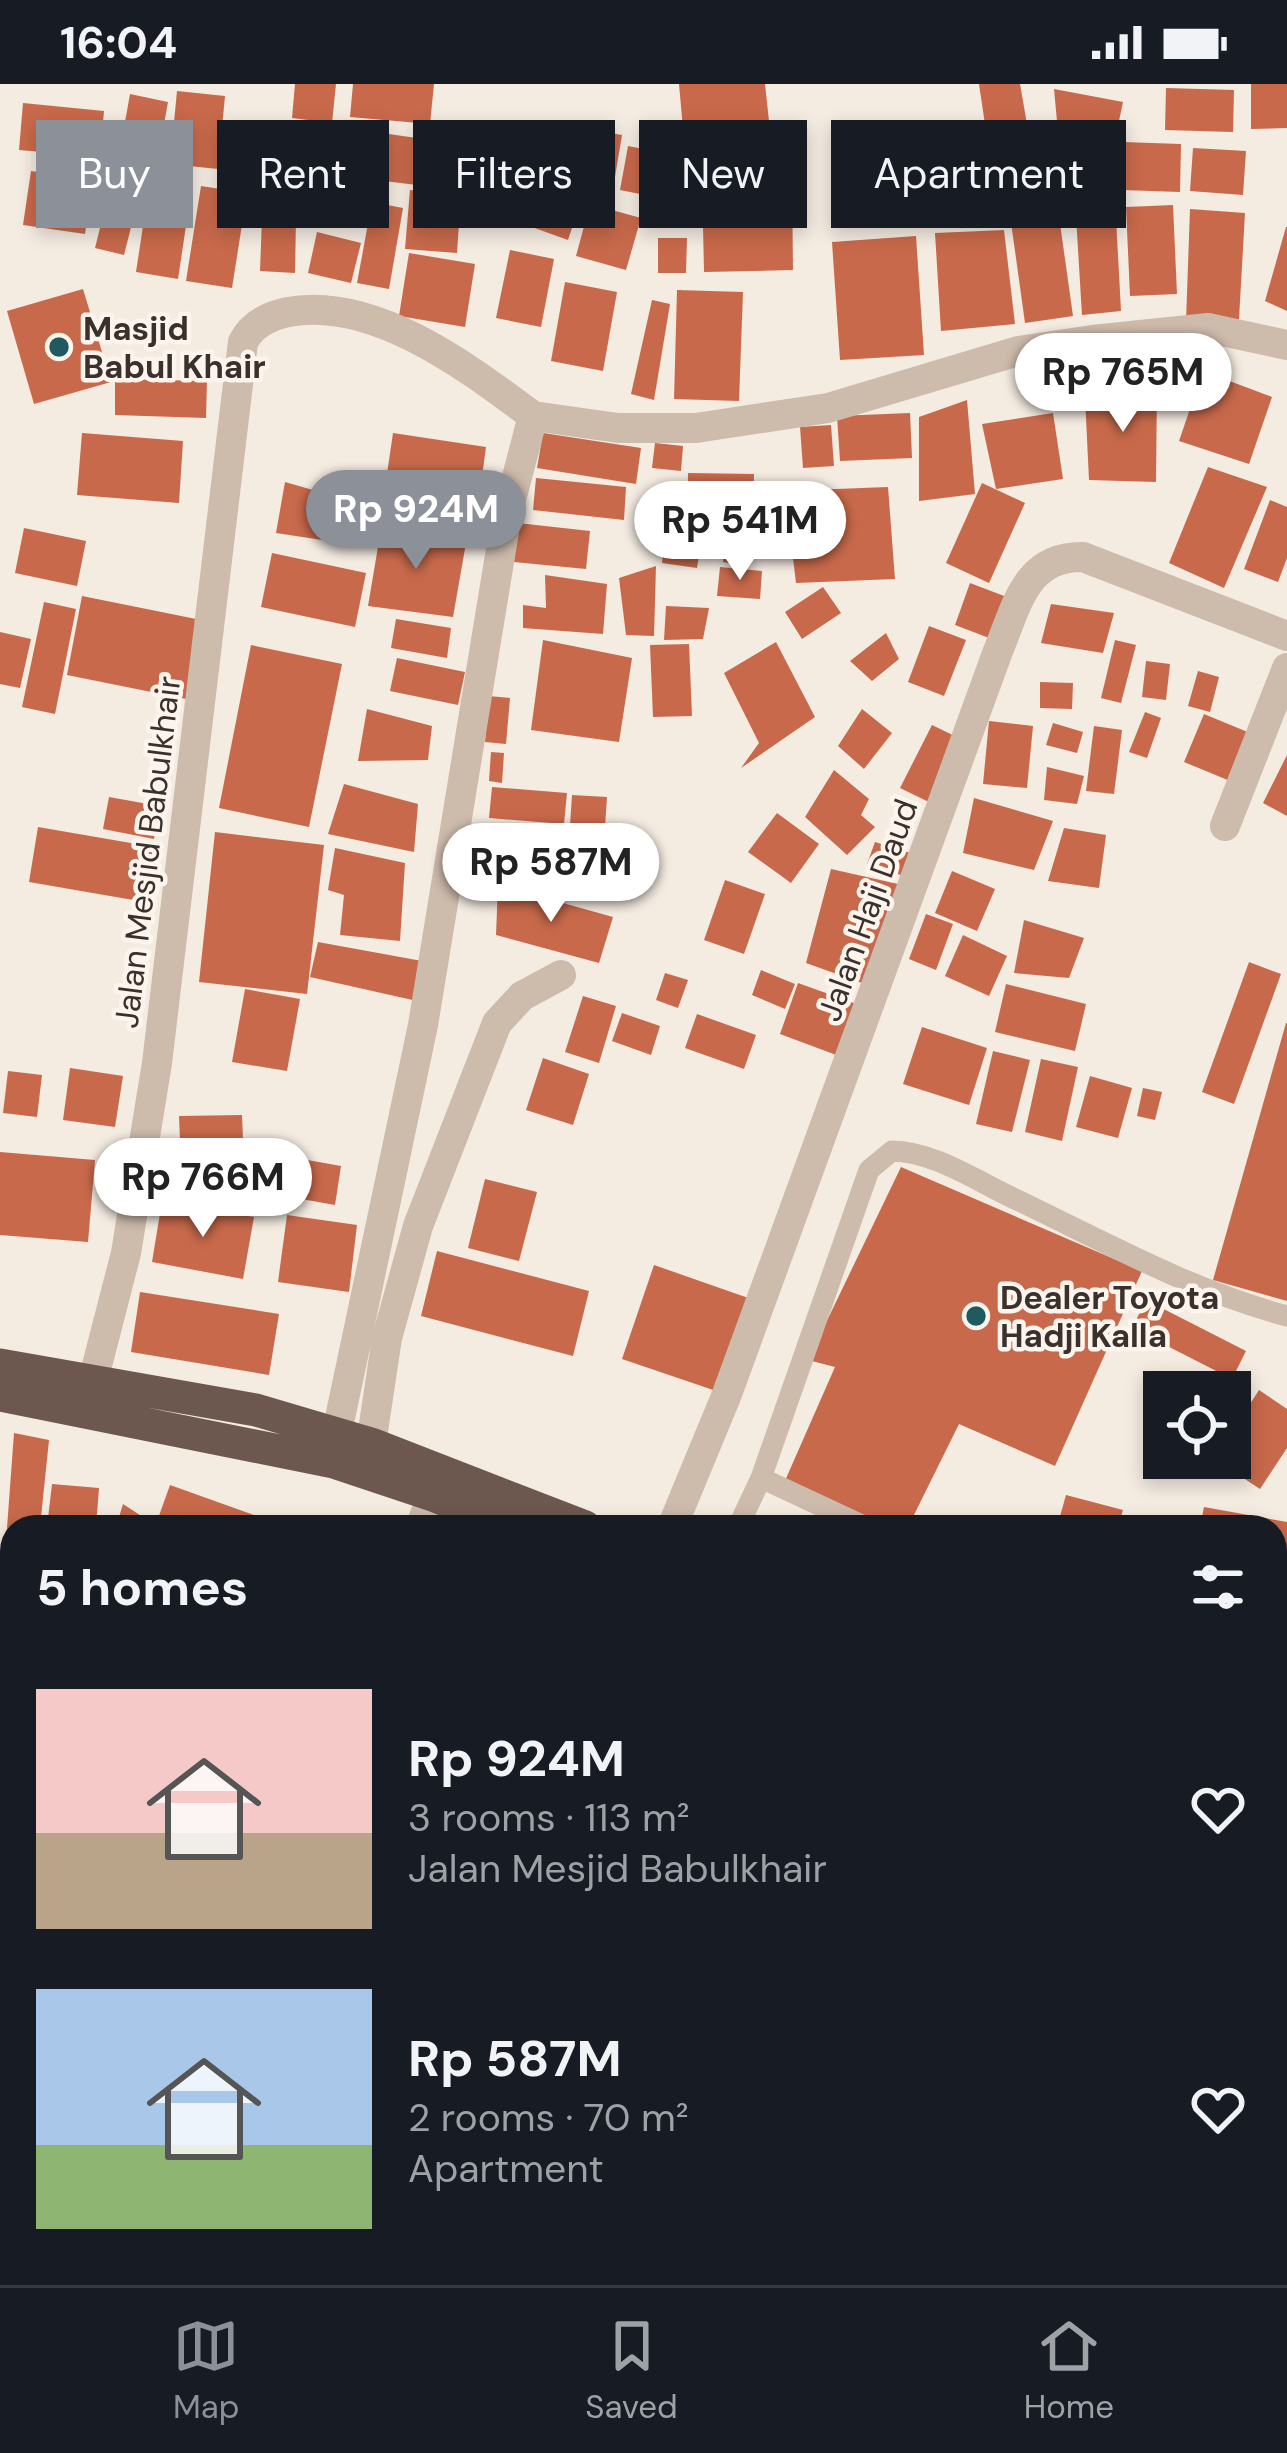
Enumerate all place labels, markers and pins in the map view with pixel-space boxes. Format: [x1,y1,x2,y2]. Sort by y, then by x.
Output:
place label: Masjid Babul Khair [83,307,266,388]
pin: Rp 765M [1012,333,1234,435]
marker: Masjid Babul Khair [46,334,72,360]
pin: Rp 924M [305,470,527,572]
pin: Rp 541M [629,481,851,583]
pin: Rp 587M [440,823,662,925]
pin: Rp 766M [92,1138,314,1240]
place label: Dealer Toyota Hadji Kalla [1000,1276,1219,1357]
marker: Dealer Toyota Hadji Kalla [963,1303,989,1329]

